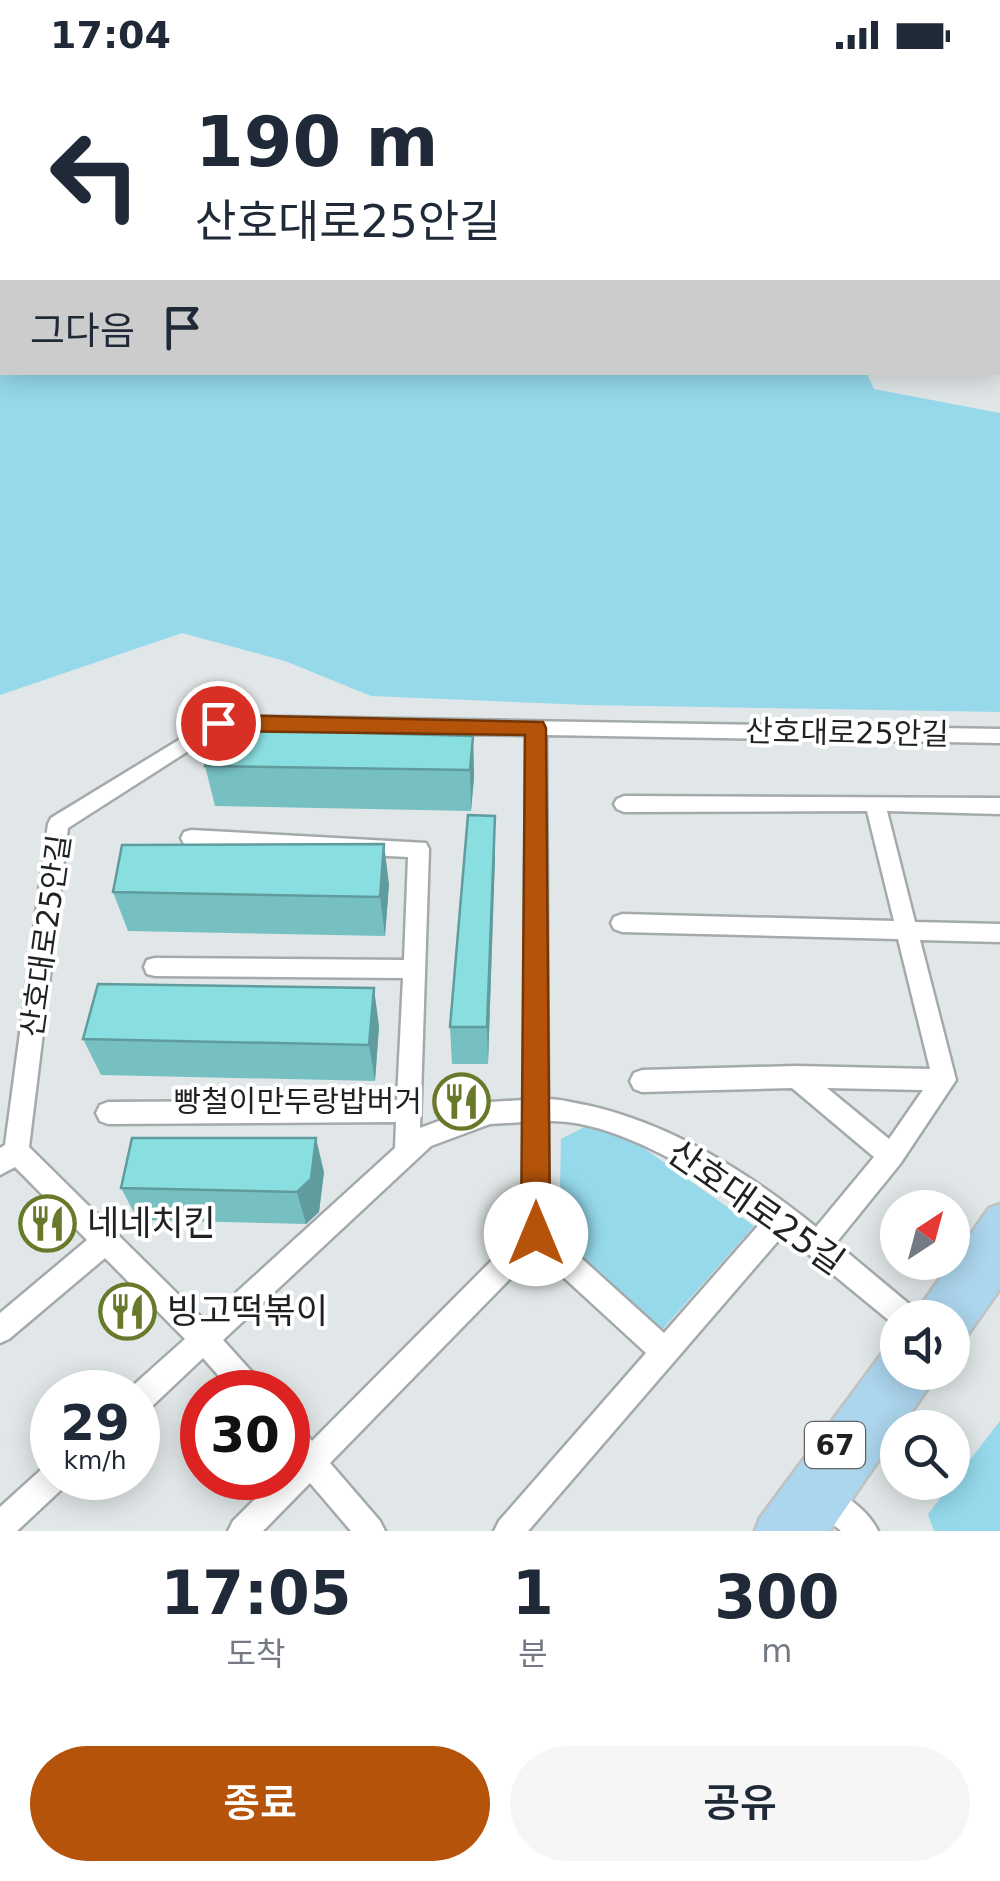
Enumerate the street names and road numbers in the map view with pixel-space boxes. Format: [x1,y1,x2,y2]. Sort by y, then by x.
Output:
street label: 산호대로25안길 [745,713,949,752]
street label: 산호대로25안길 [14,833,77,1039]
street label: 산호대로25길 [660,1132,852,1282]
road number: 67 [805,1422,865,1468]

